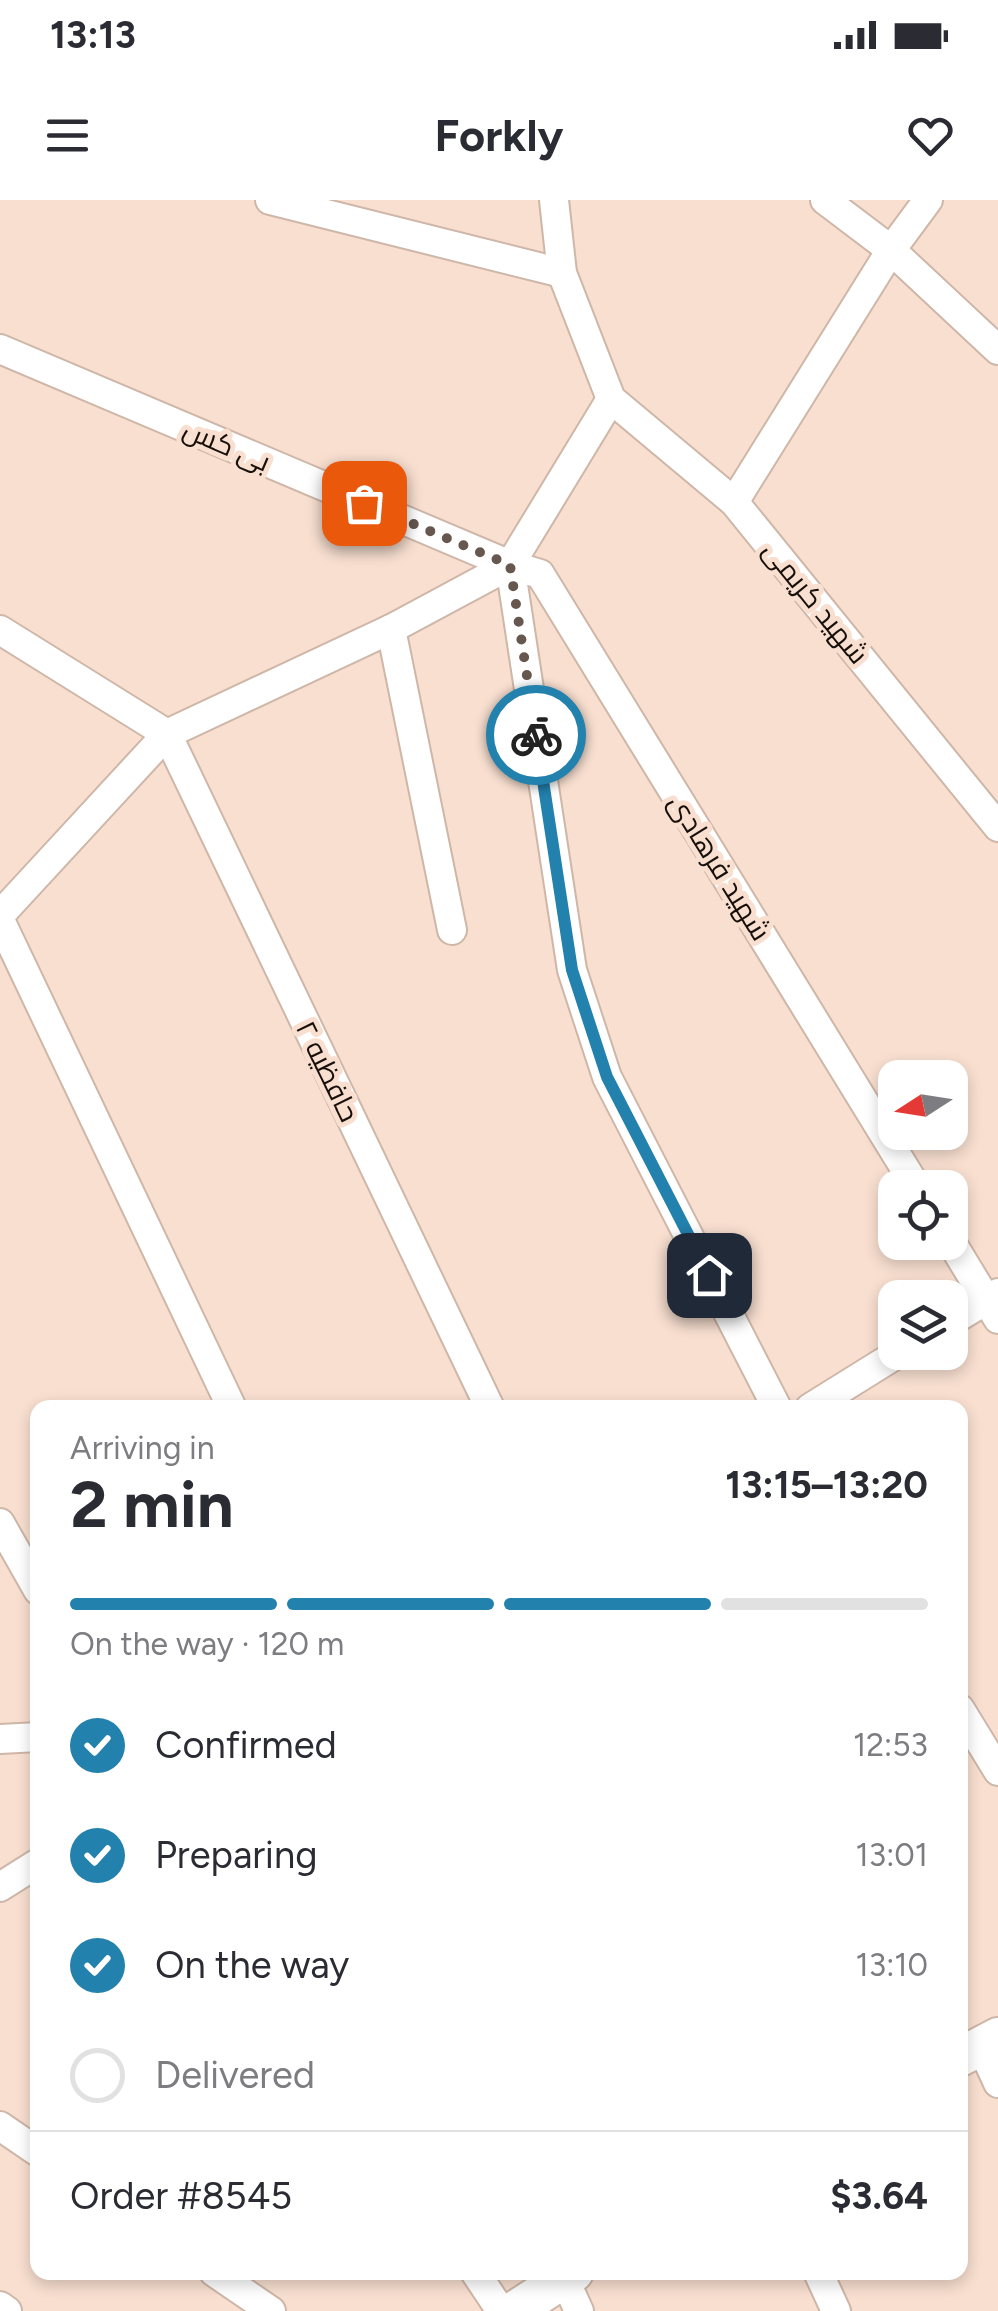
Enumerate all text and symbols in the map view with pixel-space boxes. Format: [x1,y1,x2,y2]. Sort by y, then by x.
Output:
text: 13:13 [50,12,136,58]
icon: menu [40,108,95,163]
text: Forkly [435,108,563,162]
icon: heart [903,108,958,163]
street label: بی کس [178,411,276,479]
pin [322,461,407,546]
icon: bag [337,476,392,531]
street label: شهید کریمی [756,533,876,671]
courier [486,685,586,785]
icon: bike [509,708,564,763]
street label: شهید فرهادی [662,787,778,947]
street label: حافظیه ۲ [289,1015,367,1127]
north arrow [878,1060,968,1150]
map controls [878,1060,968,1370]
button: locate [878,1170,968,1260]
pin [667,1233,752,1318]
icon: home [682,1248,737,1303]
button: layers [878,1280,968,1370]
text: Arriving in [70,1429,215,1467]
text: 13:15–13:20 [725,1462,928,1508]
text: 2 min [70,1465,234,1543]
text: On the way · 120 m [70,1625,344,1663]
icon: check [70,1718,125,1773]
text: Confirmed [155,1722,337,1768]
text: 12:53 [853,1726,928,1764]
icon: check [70,1828,125,1883]
text: Preparing [155,1832,317,1878]
text: 13:01 [856,1836,928,1874]
icon: check [70,1938,125,1993]
text: On the way [155,1942,349,1988]
text: 13:10 [856,1946,928,1984]
text: Delivered [155,2052,315,2098]
text: Order #8545 [70,2173,292,2219]
text: $3.64 [830,2173,928,2219]

